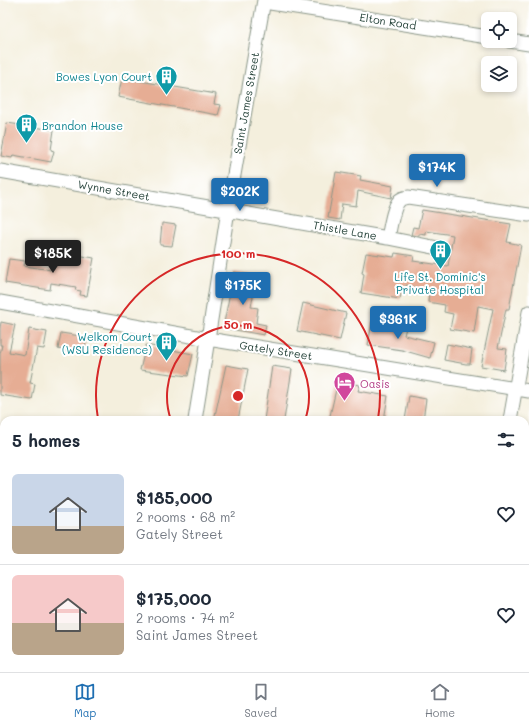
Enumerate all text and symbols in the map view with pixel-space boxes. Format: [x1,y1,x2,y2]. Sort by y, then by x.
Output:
street label: Elton Road [358,9,418,33]
map controls [481,12,517,92]
button: locate [481,12,517,48]
street label: Saint James Street [230,51,262,155]
button: layers [481,56,517,92]
building icon: Bowes Lyon Court [154,63,180,96]
place label: Bowes Lyon Court [56,69,152,84]
building icon: Brandon House [14,112,40,145]
place label: Brandon House [42,118,123,133]
pin: $174K [409,154,465,188]
text: $174K [418,158,456,175]
street label: Wynne Street [77,176,151,204]
pin: $202K [212,178,268,212]
text: $202K [220,182,260,199]
street label: Thistle Lane [312,217,378,243]
building icon: Life St. Dominic's Private Hospital [427,237,453,270]
pin: $185K [25,240,81,274]
text: $185K [34,244,72,261]
text: 100 m [221,245,255,261]
place label: Life St. Dominic's Private Hospital [394,269,486,297]
pin: $175K [215,272,271,306]
text: $175K [224,276,262,293]
pin: $361K [370,306,426,340]
text: $361K [379,310,417,327]
text: 50 m [224,316,252,332]
place label: Welkom Court (WSU Residence) [62,329,152,357]
building icon: Welkom Court (WSU Residence) [154,329,180,362]
street label: Gately Street [238,337,314,363]
hotel icon: Oasis [331,370,357,403]
place label: Oasis [360,376,390,391]
centre of rings [231,389,245,403]
text: 5 homes [12,429,80,451]
icon: filters [495,429,517,451]
text: $185,000 [136,486,213,508]
icon: home [44,490,92,538]
icon: heart [495,503,517,525]
text: 2 rooms · 68 m² [136,508,235,525]
text: Gately Street [136,525,223,542]
text: $175,000 [136,587,211,609]
icon: home [44,591,92,639]
icon: heart [495,604,517,626]
text: 2 rooms · 74 m² [136,609,234,626]
text: Saint James Street [136,626,258,643]
tab: Map [74,681,96,720]
tab: Saved [244,681,277,720]
tab: Home [425,681,455,720]

